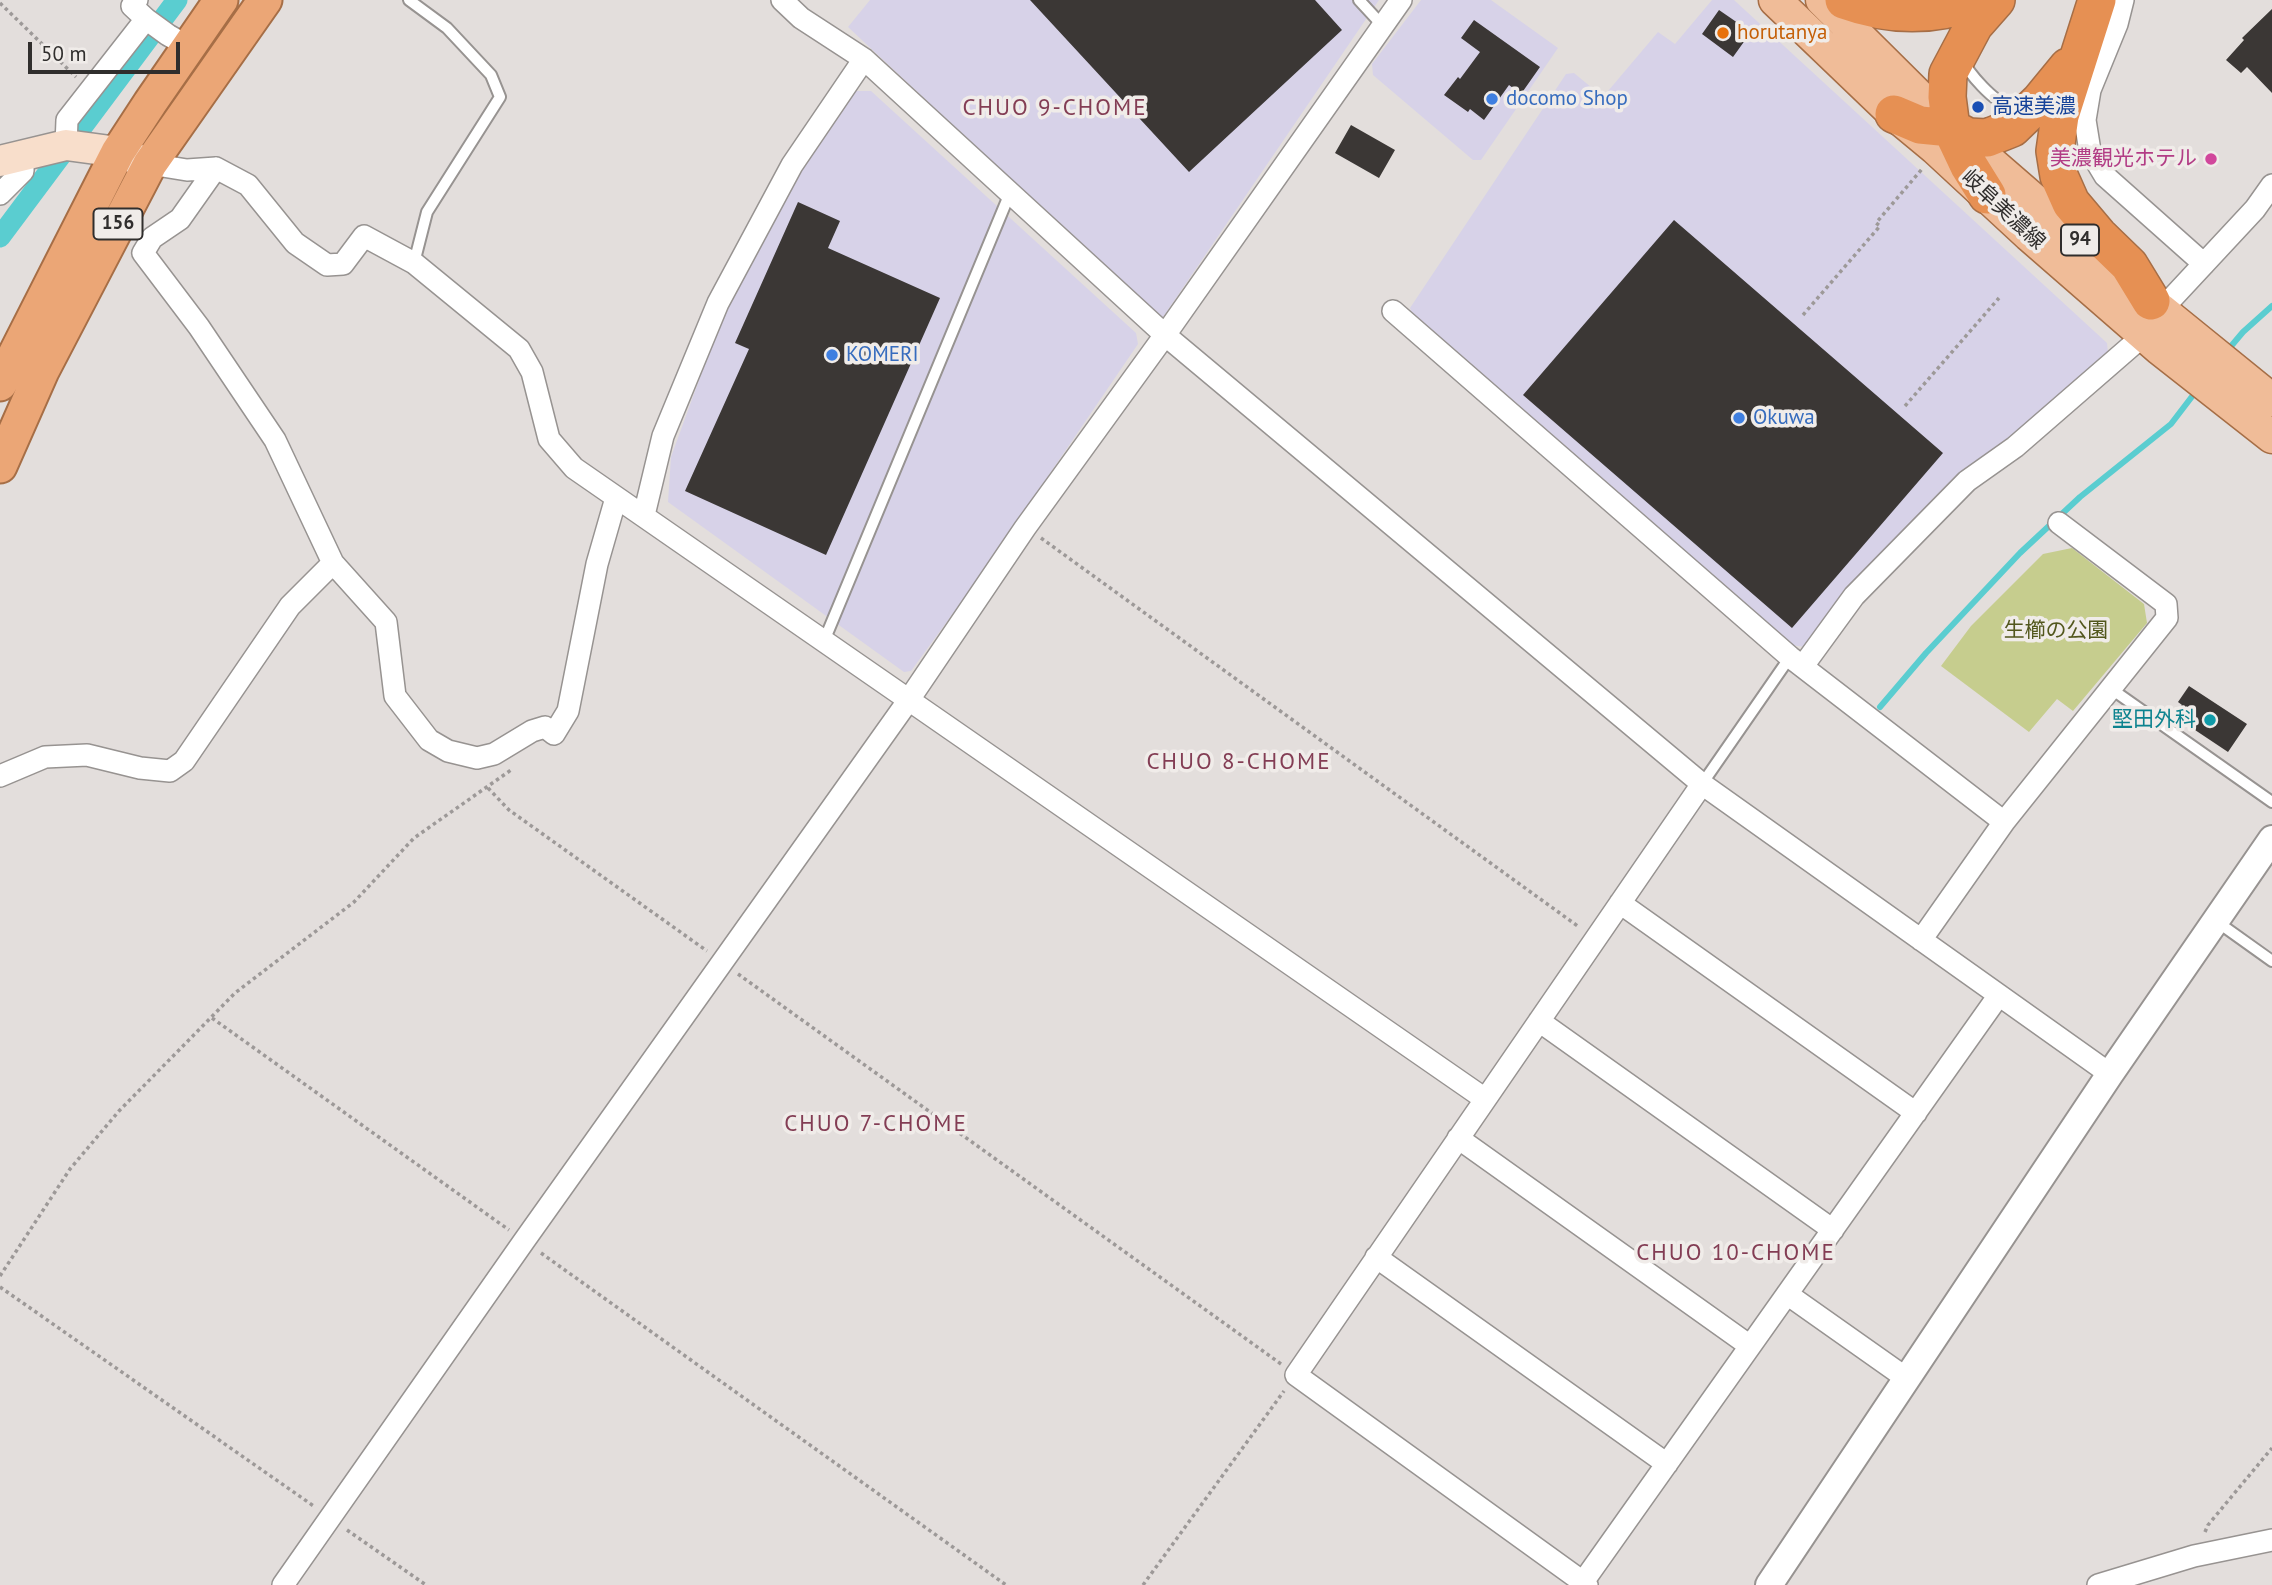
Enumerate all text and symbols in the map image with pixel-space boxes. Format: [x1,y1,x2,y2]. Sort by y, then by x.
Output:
place label: horutanya [1737,20,1827,46]
marker: horutanya [1715,25,1731,41]
scale bar [32,28,184,72]
text: 50 m [41,40,87,67]
place label: docomo Shop [1506,86,1628,112]
marker: docomo Shop [1484,91,1500,107]
district label: CHUO 9-CHOME [964,94,1146,122]
place label: 高速美濃 [1992,94,2076,120]
marker: 高速美濃 [1970,99,1986,115]
place label: 美濃観光ホテル [2050,146,2197,172]
marker: 美濃観光ホテル [2203,151,2219,167]
street label: 岐阜美濃線 [1956,165,2050,255]
road number: 156 [94,208,142,240]
road number: 94 [2061,224,2099,256]
place label: KOMERI [846,342,919,368]
marker: KOMERI [824,347,840,363]
place label: Okuwa [1753,405,1815,431]
marker: Okuwa [1731,410,1747,426]
park label: 生櫛の公園 [2004,618,2108,644]
place label: 堅田外科 [2112,707,2196,733]
marker: 堅田外科 [2202,712,2218,728]
district label: CHUO 8-CHOME [1148,748,1330,776]
district label: CHUO 7-CHOME [786,1110,966,1138]
district label: CHUO 10-CHOME [1638,1239,1834,1267]

